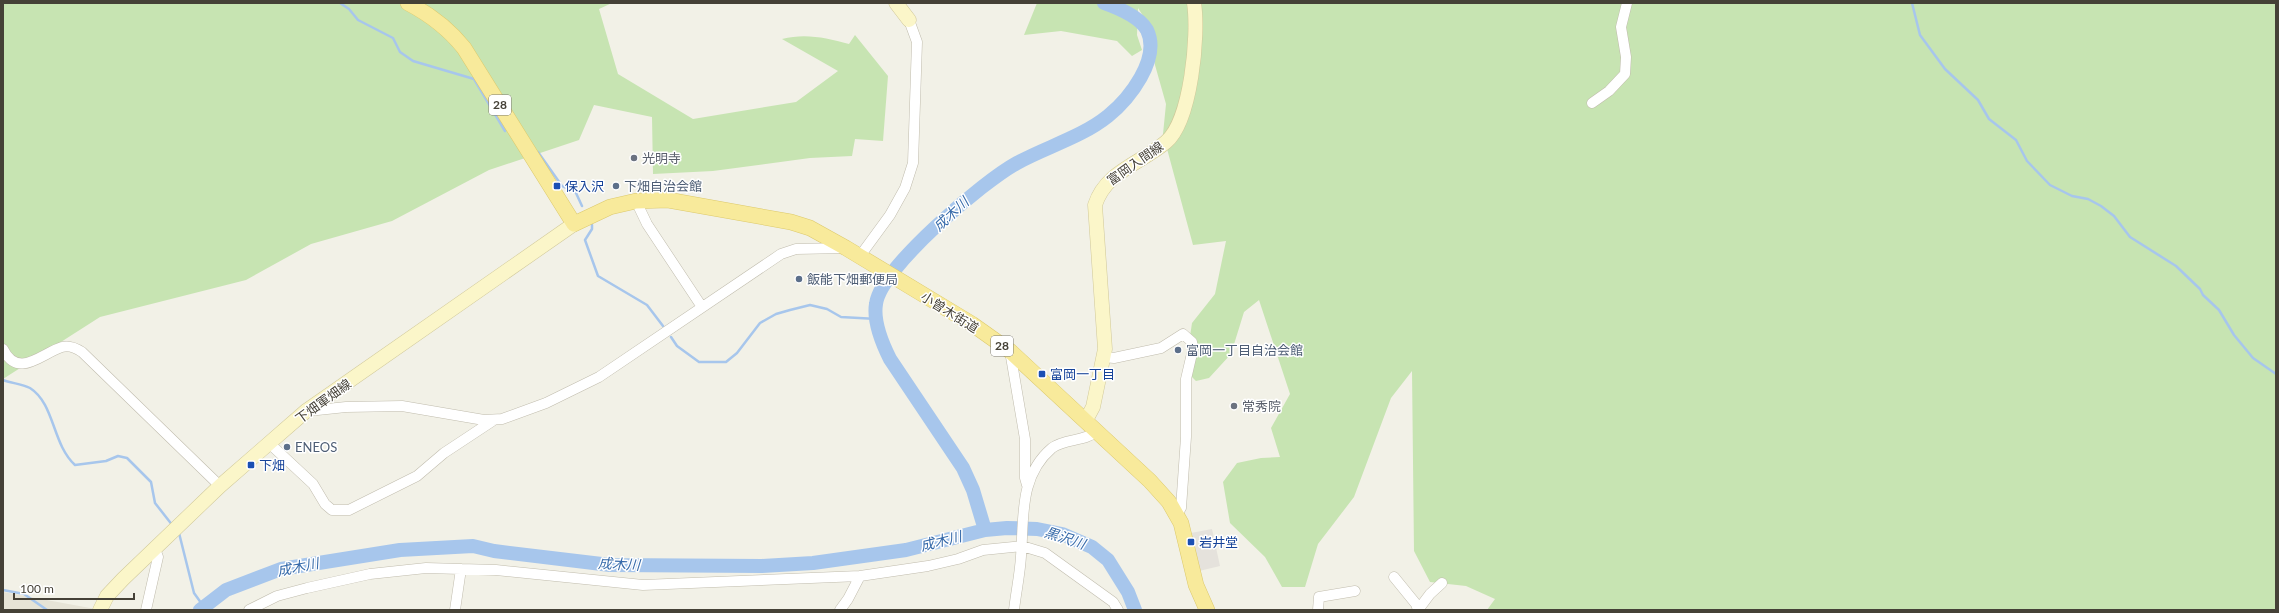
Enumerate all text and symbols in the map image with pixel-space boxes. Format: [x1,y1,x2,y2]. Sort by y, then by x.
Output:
road number: 28 [489,95,511,115]
street label: 富岡入間線 [1104,138,1166,188]
place label: 光明寺 [642,150,681,166]
marker: 光明寺 [629,153,639,163]
place label: 保入沢 [565,178,604,194]
place label: 下畑自治会館 [624,178,702,194]
marker: 保入沢 [552,181,562,191]
marker: 下畑自治会館 [611,181,621,191]
water label: 成木川 [930,192,973,234]
place label: 飯能下畑郵便局 [807,271,898,287]
marker: 飯能下畑郵便局 [794,274,804,284]
street label: 小曽木街道 [918,288,982,336]
road number: 28 [991,336,1013,356]
place label: 富岡一丁目自治会館 [1186,342,1303,358]
marker: 富岡一丁目自治会館 [1173,345,1183,355]
place label: 富岡一丁目 [1050,366,1115,382]
marker: 富岡一丁目 [1037,369,1047,379]
street label: 下畑軍畑線 [292,375,354,427]
place label: 常秀院 [1242,398,1281,414]
marker: 常秀院 [1229,401,1239,411]
place label: ENEOS [295,439,337,455]
marker: ENEOS [282,442,292,452]
place label: 下畑 [259,457,285,473]
marker: 下畑 [246,460,256,470]
water label: 黒沢川 [1043,523,1090,553]
water label: 成木川 [918,527,965,554]
place label: 岩井堂 [1199,534,1238,550]
marker: 岩井堂 [1186,537,1196,547]
water label: 成木川 [276,554,322,579]
water label: 成木川 [598,554,642,573]
scale bar [14,575,134,601]
text: 100 m [20,581,54,596]

